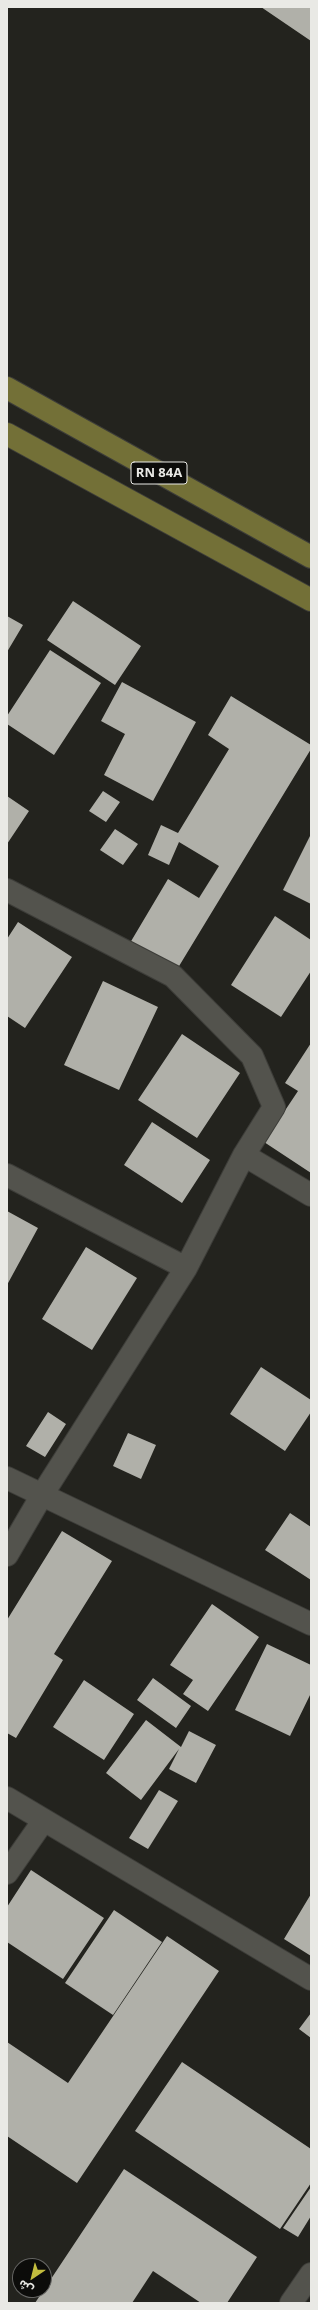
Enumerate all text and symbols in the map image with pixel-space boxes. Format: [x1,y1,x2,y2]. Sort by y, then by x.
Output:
road number: RN 84A [131,462,187,484]
north arrow [12,2258,52,2298]
text: ش [15,2277,36,2298]

